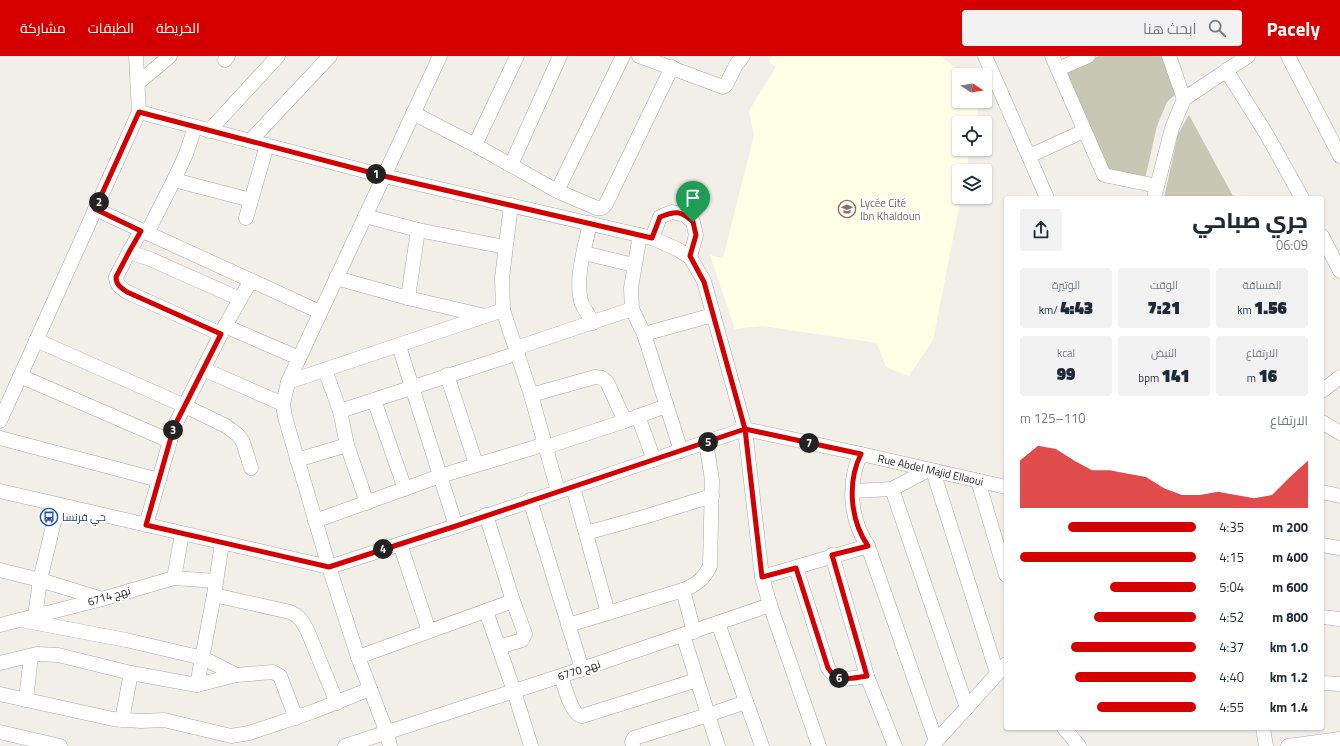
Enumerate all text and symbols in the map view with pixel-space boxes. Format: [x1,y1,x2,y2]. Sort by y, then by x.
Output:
search box [962,10,1242,46]
text: Pacely [1266,14,1320,43]
text: مشاركة [20,17,66,38]
text: الطبقات [88,17,134,38]
text: الخريطة [156,17,200,38]
text: ابحث هنا [1143,17,1196,40]
icon: search [1206,17,1228,39]
north arrow [952,68,992,108]
map controls [952,68,992,204]
button: locate [952,116,992,156]
pin: 1 [366,164,386,184]
button: layers [952,164,992,204]
text: 1 [373,166,379,182]
pin [676,181,710,222]
icon: arrive [682,187,704,209]
pin: 2 [89,192,109,212]
text: 2 [96,194,102,210]
place label: Lycée Cité Ibn Khaldoun [860,195,921,224]
school or university icon: Lycée Cité Ibn Khaldoun [837,199,857,219]
text: جري صباحي [1192,203,1308,237]
button: share [1020,209,1062,251]
text: 06:09 [1276,235,1308,255]
text: الوتيرة [1052,277,1080,293]
text: الوقت [1150,277,1178,293]
text: المسافة [1242,277,1282,293]
text: 4:43 [1060,295,1093,321]
text: 7:21 [1148,295,1180,321]
text: 1.56 [1254,295,1287,321]
text: /km [1039,302,1060,318]
text: km [1237,302,1254,318]
text: kcal [1057,345,1075,361]
text: النبض [1151,345,1177,361]
text: الارتفاع [1246,345,1278,361]
text: 99 [1057,361,1075,387]
text: 141 [1162,363,1190,389]
text: 16 [1258,363,1277,389]
text: bpm [1138,370,1162,386]
text: m [1247,370,1258,386]
text: 110–125 m [1020,408,1086,428]
text: الارتفاع [1270,410,1308,430]
pin: 3 [163,420,183,440]
text: 3 [170,422,176,438]
pin: 5 [698,432,718,452]
pin: 7 [799,433,819,453]
text: 5 [705,434,711,450]
text: 7 [806,435,812,451]
street label: Rue Abdel Majid Ellaoui [876,450,985,490]
bus stop icon: حي فرنسا [39,507,59,527]
place label: حي فرنسا [62,509,106,526]
text: 4:35 [1219,517,1244,537]
text: 200 m [1272,517,1308,537]
pin: 4 [373,539,393,559]
text: 4 [380,541,386,557]
text: 4:15 [1219,547,1244,567]
text: 400 m [1272,547,1308,567]
text: 5:04 [1219,577,1244,597]
text: 600 m [1272,577,1308,597]
street label: نهج 6714 [86,582,132,610]
text: 4:52 [1219,607,1244,627]
text: 800 m [1272,607,1308,627]
text: 4:37 [1219,637,1244,657]
text: 1.0 km [1270,637,1308,657]
street label: نهج 6770 [556,656,603,684]
text: 4:40 [1219,667,1244,687]
text: 1.2 km [1270,667,1308,687]
pin: 6 [829,668,849,688]
text: 6 [836,670,842,686]
text: 4:55 [1219,697,1244,717]
text: 1.4 km [1270,697,1308,717]

